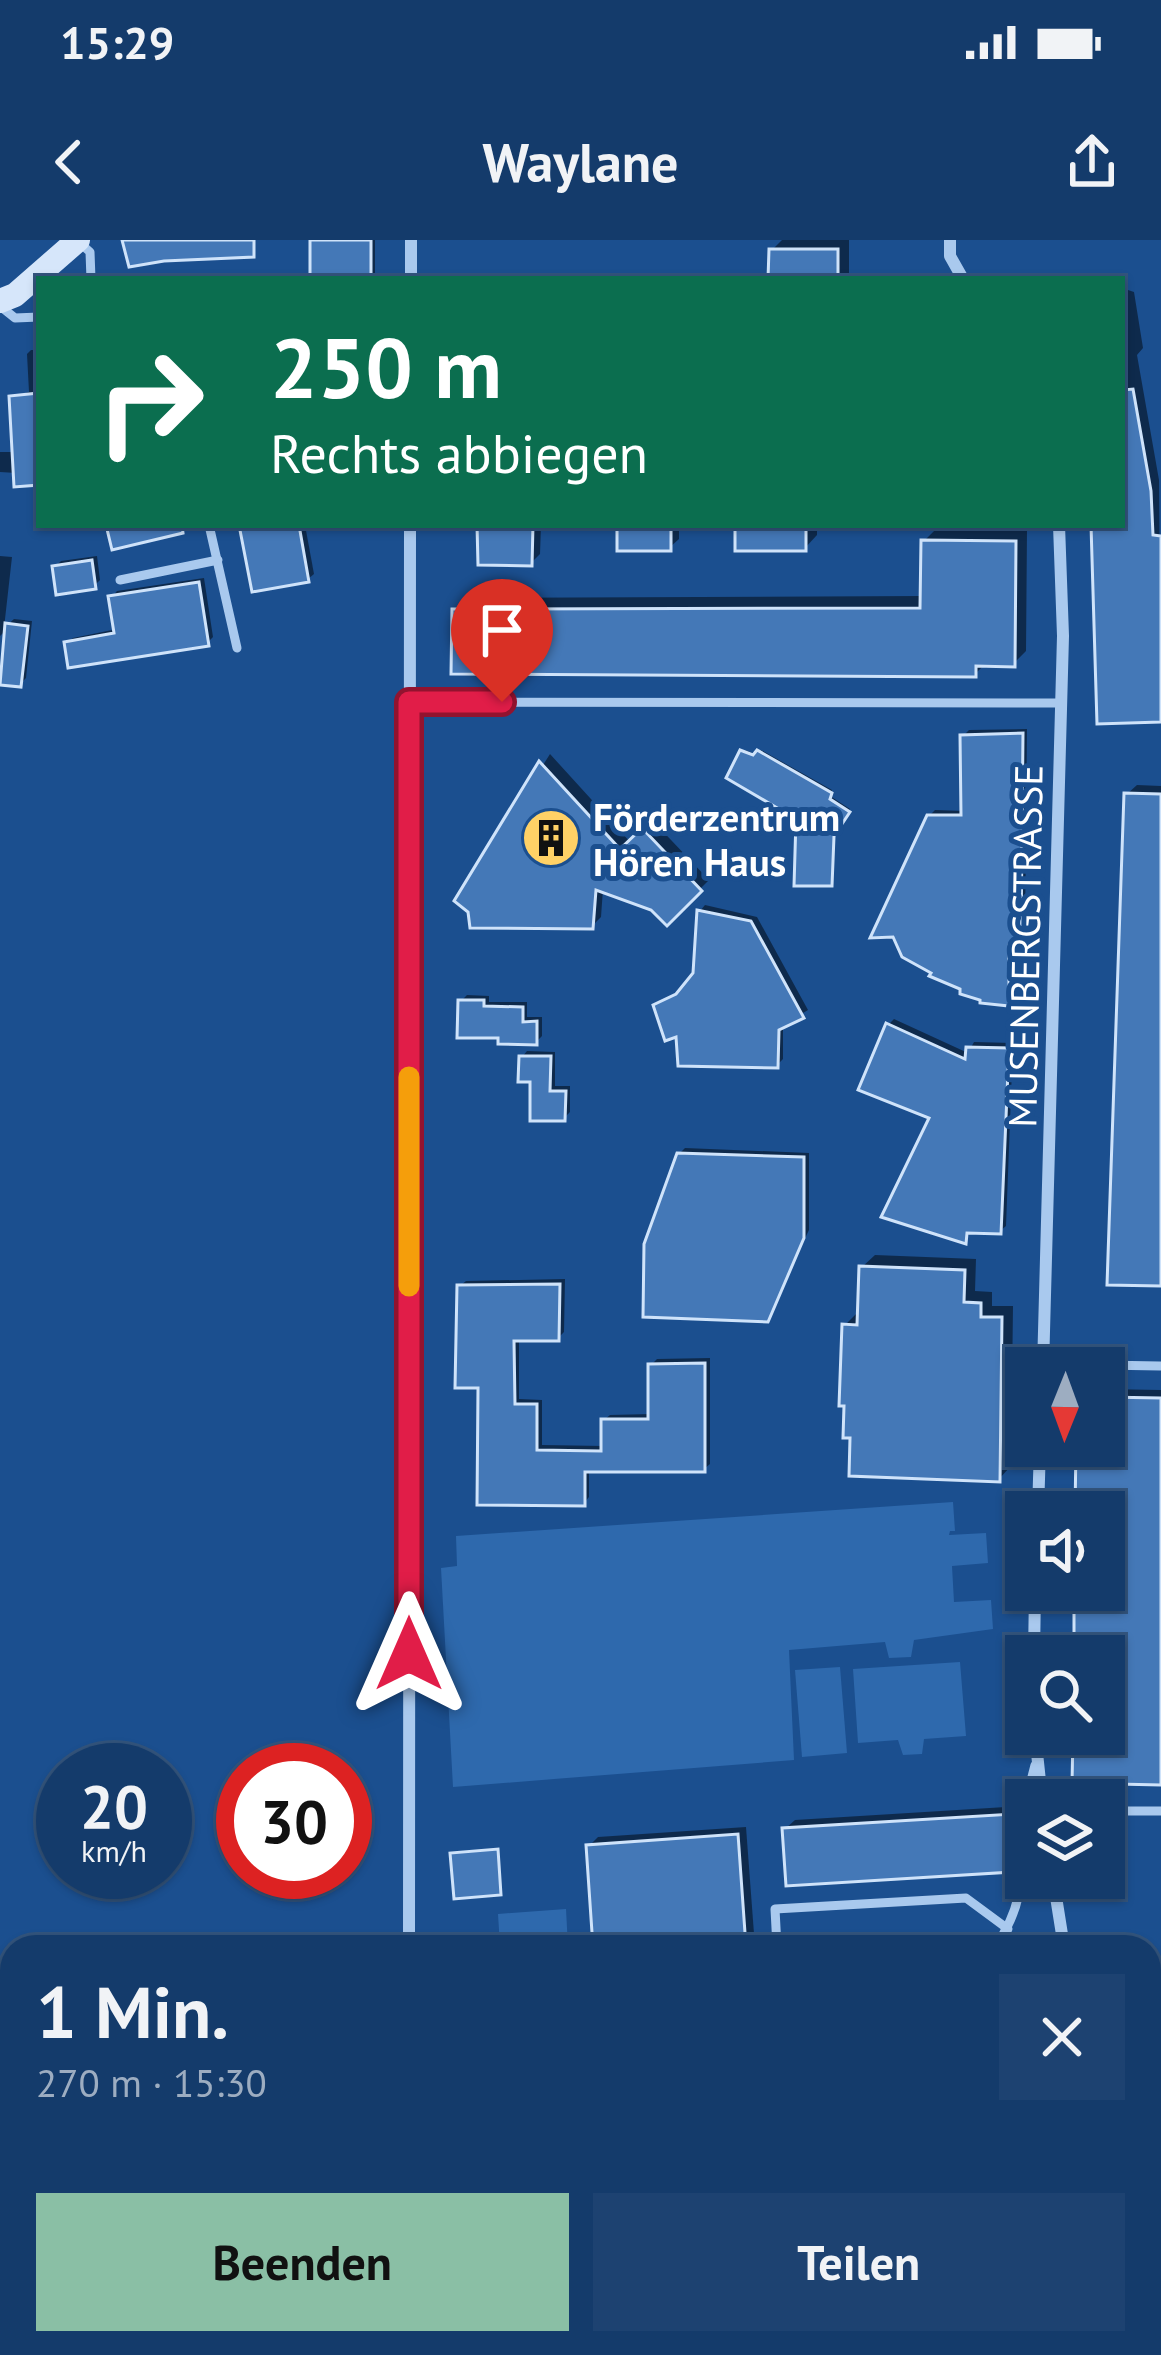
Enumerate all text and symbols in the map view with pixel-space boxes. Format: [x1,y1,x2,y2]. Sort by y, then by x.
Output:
text: 15:29 [60,13,174,71]
text: Waylane [482,127,679,197]
icon: back [36,129,102,195]
icon: share [1059,129,1125,195]
text: 250 m [270,312,502,421]
icon: right [72,324,228,480]
text: Rechts abbiegen [270,418,648,488]
pin [451,579,553,702]
icon: arrive [469,597,535,663]
street label: MUSENBERGSTRASSE [996,764,1054,1128]
place label: Förderzentrum Hören Haus [593,791,840,887]
building icon: Förderzentrum Hören Haus [520,807,582,869]
north arrow [1005,1347,1125,1467]
map controls [1005,1347,1125,1899]
button: sound [1005,1491,1125,1611]
position arrow [346,1591,472,1717]
button: search [1005,1635,1125,1755]
speed limit sign: 30 [216,1743,372,1899]
text: 20 [80,1767,148,1845]
button: layers [1005,1779,1125,1899]
text: km/h [81,1831,147,1870]
text: 1 Min. [36,1965,229,2058]
button: close [999,1974,1125,2100]
text: 270 m · 15:30 [36,2057,267,2108]
button: Beenden [36,2193,569,2331]
button: Teilen [593,2193,1125,2331]

